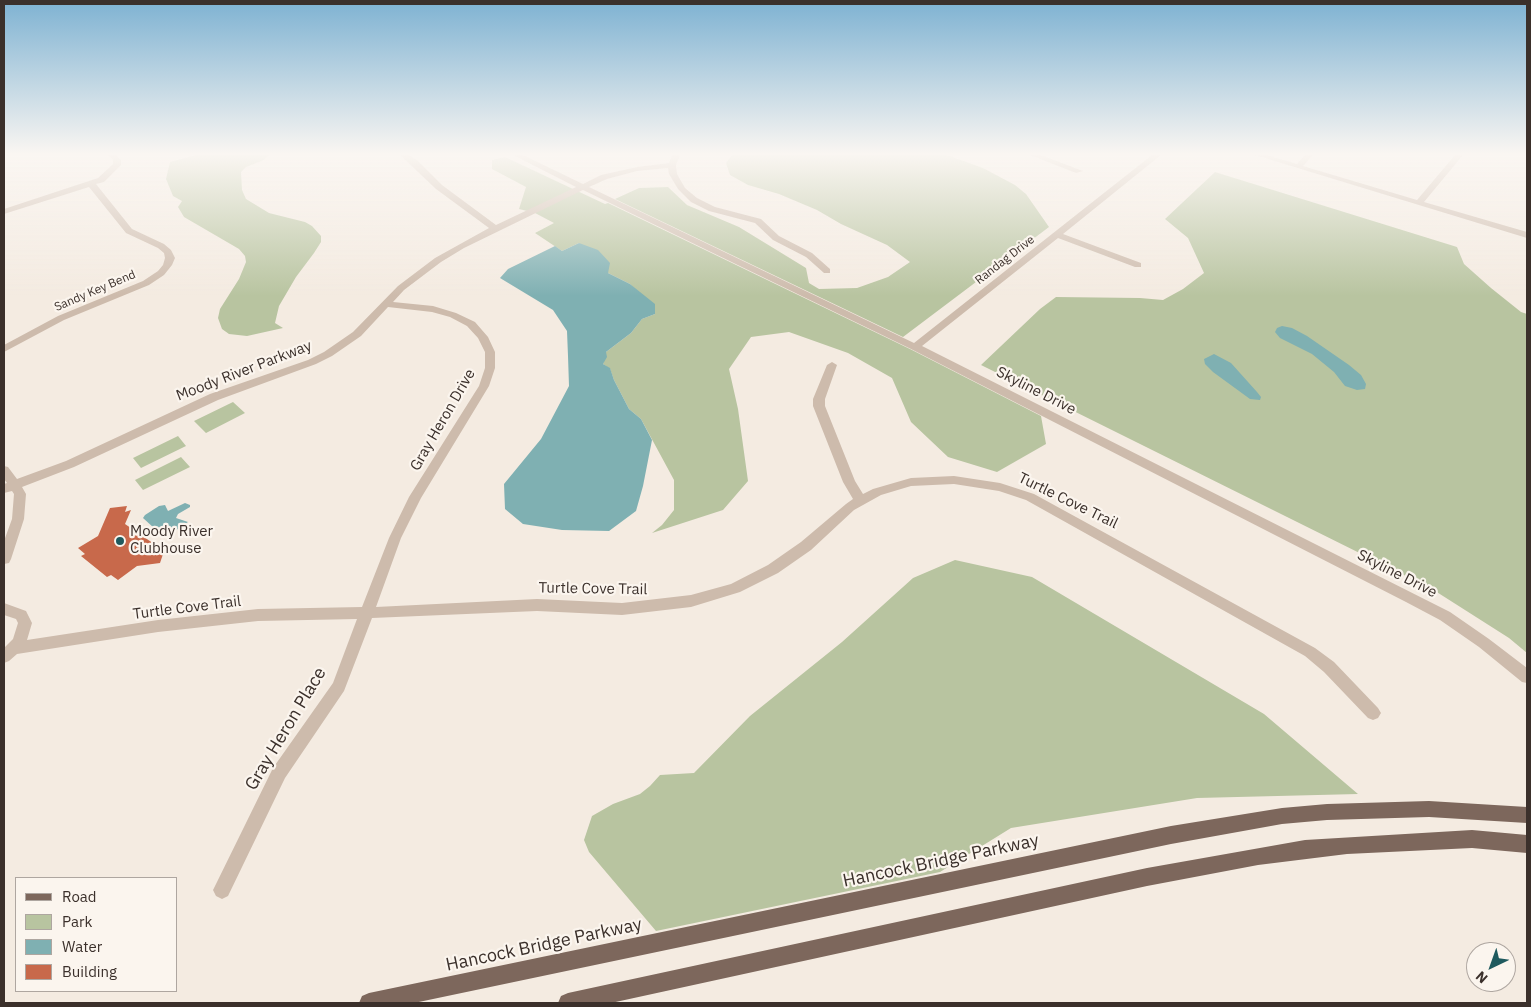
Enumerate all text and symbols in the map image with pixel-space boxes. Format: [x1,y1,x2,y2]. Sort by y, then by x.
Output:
street label: Randag Drive [973,232,1037,288]
street label: Sandy Key Bend [52,267,138,315]
street label: Moody River Parkway [174,337,314,405]
street label: Skyline Drive [993,363,1079,419]
street label: Gray Heron Drive [407,366,479,474]
street label: Turtle Cove Trail [1015,469,1121,533]
place label: Moody River Clubhouse [130,523,213,558]
marker: Moody River Clubhouse [114,535,126,547]
street label: Skyline Drive [1354,546,1440,602]
street label: Turtle Cove Trail [538,579,648,599]
street label: Turtle Cove Trail [132,592,242,624]
street label: Gray Heron Place [241,664,331,794]
street label: Hancock Bridge Parkway [841,830,1041,892]
legend [15,877,178,992]
text: Road [62,887,97,906]
text: Park [62,912,92,931]
street label: Hancock Bridge Parkway [444,914,644,976]
text: Water [62,937,102,956]
north arrow [1466,942,1516,992]
text: Building [62,962,117,981]
text: N [1472,967,1491,987]

